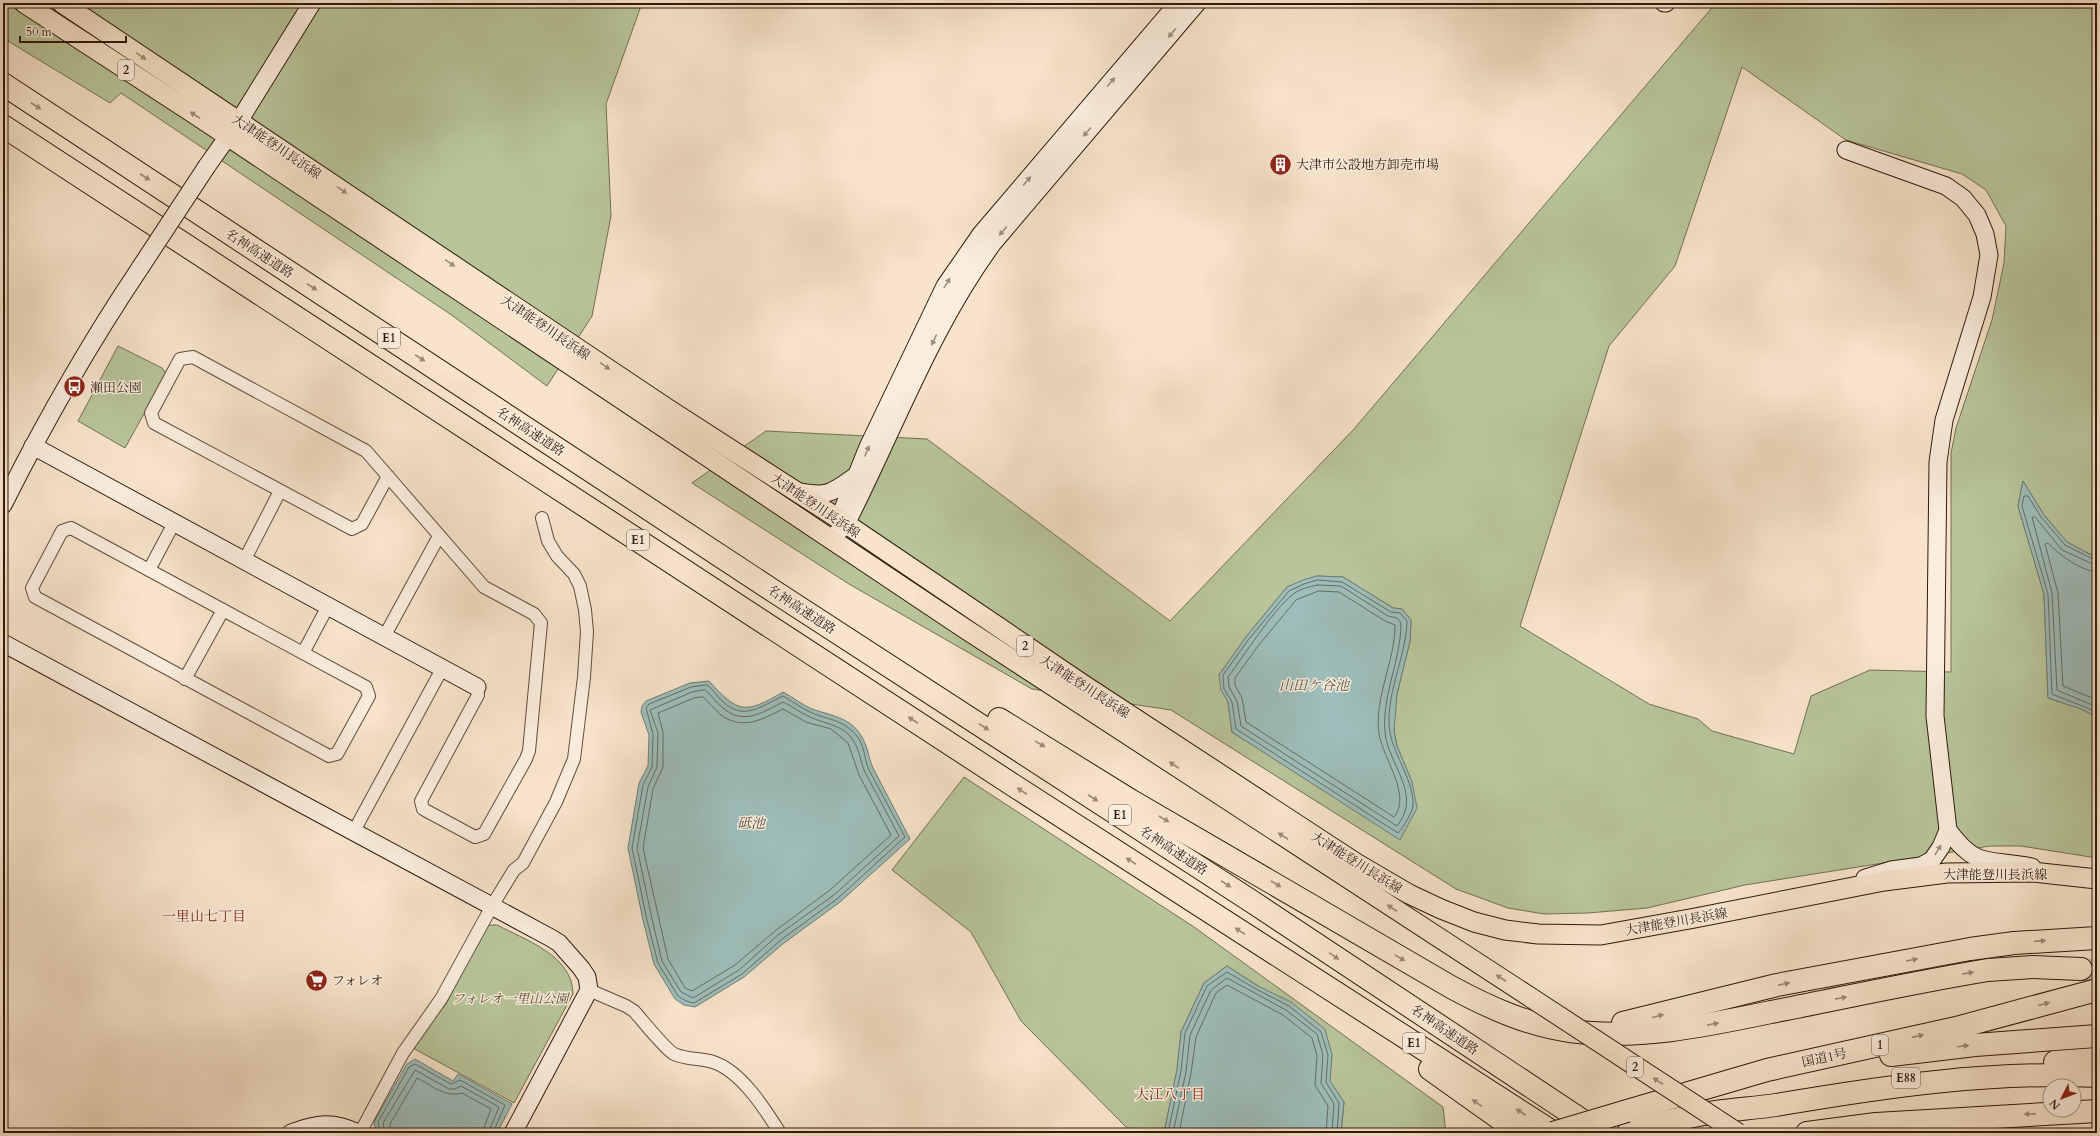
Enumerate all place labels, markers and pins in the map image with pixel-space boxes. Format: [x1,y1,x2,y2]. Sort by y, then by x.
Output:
building icon: 大津市公設地方卸売市場 [1267,151,1293,177]
place label: 大津市公設地方卸売市場 [1296,156,1439,174]
bus stop icon: 瀬田公園 [62,374,88,400]
place label: 瀬田公園 [90,379,142,397]
supermarket icon: フォレオ [303,967,329,993]
place label: フォレオ [332,972,383,990]

